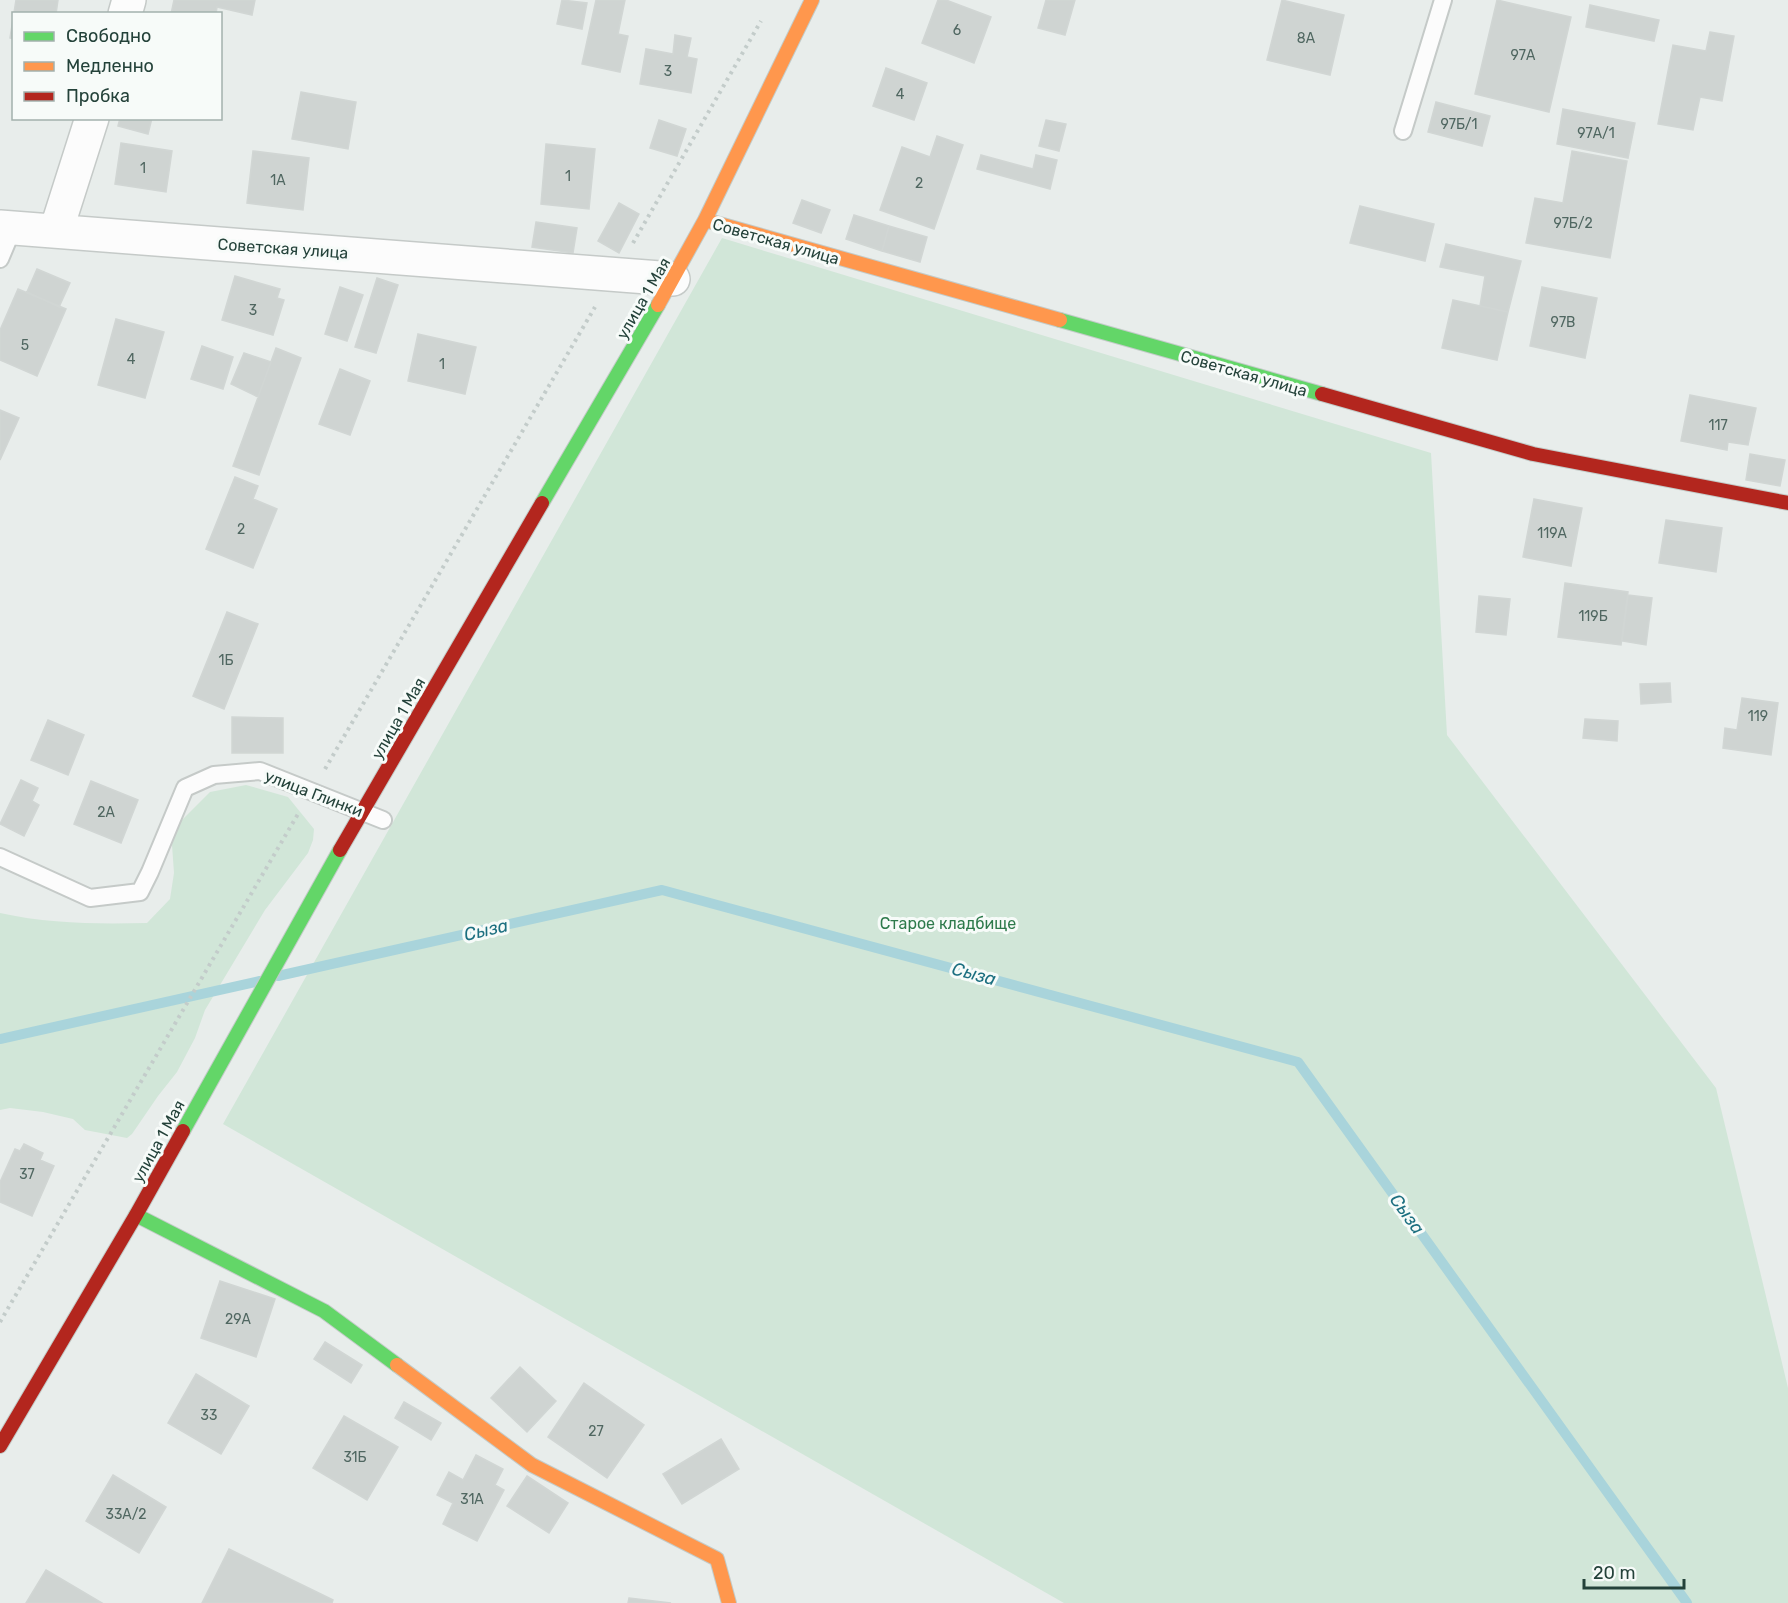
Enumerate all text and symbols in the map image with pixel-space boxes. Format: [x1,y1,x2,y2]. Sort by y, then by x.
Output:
legend [12,12,222,120]
house number: 6 [953,22,961,39]
text: Свободно [66,25,151,47]
house number: 8А [1297,30,1316,47]
house number: 97А [1511,47,1536,64]
text: Медленно [66,55,154,77]
house number: 3 [664,63,672,80]
text: Пробка [66,85,130,107]
house number: 4 [896,86,905,103]
house number: 97Б/1 [1440,116,1478,133]
house number: 97А/1 [1577,125,1615,142]
house number: 1 [140,160,146,177]
house number: 1 [565,168,571,185]
house number: 1А [270,172,286,189]
house number: 2 [915,175,923,192]
street label: Советская улица [710,214,841,269]
house number: 97Б/2 [1553,215,1593,232]
street label: Советская улица [217,234,349,263]
street label: улица 1 Мая [612,254,674,342]
house number: 3 [249,302,257,319]
house number: 97В [1551,314,1575,331]
house number: 5 [21,337,29,354]
street label: Советская улица [1178,346,1309,401]
house number: 4 [127,351,136,368]
house number: 1 [439,356,445,373]
house number: 117 [1708,417,1728,434]
house number: 2 [237,521,245,538]
house number: 119А [1537,525,1567,542]
house number: 119Б [1578,608,1608,625]
house number: 1Б [219,652,234,669]
street label: улица 1 Мая [367,674,429,762]
house number: 119 [1748,708,1768,725]
street label: улица Глинки [262,766,366,821]
house number: 2А [97,804,115,821]
water label: Сыза [462,914,511,946]
park label: Старое кладбище [880,914,1016,933]
water label: Сыза [950,958,999,991]
street label: улица 1 Мая [128,1097,189,1186]
house number: 37 [19,1166,35,1183]
water label: Сыза [1385,1189,1429,1239]
house number: 29А [225,1311,252,1328]
house number: 33 [201,1407,217,1424]
house number: 27 [588,1423,604,1440]
house number: 31Б [343,1449,367,1466]
house number: 31А [460,1491,484,1508]
house number: 33А/2 [106,1506,146,1523]
scale bar [1584,1552,1684,1590]
text: 20 m [1593,1562,1635,1584]

